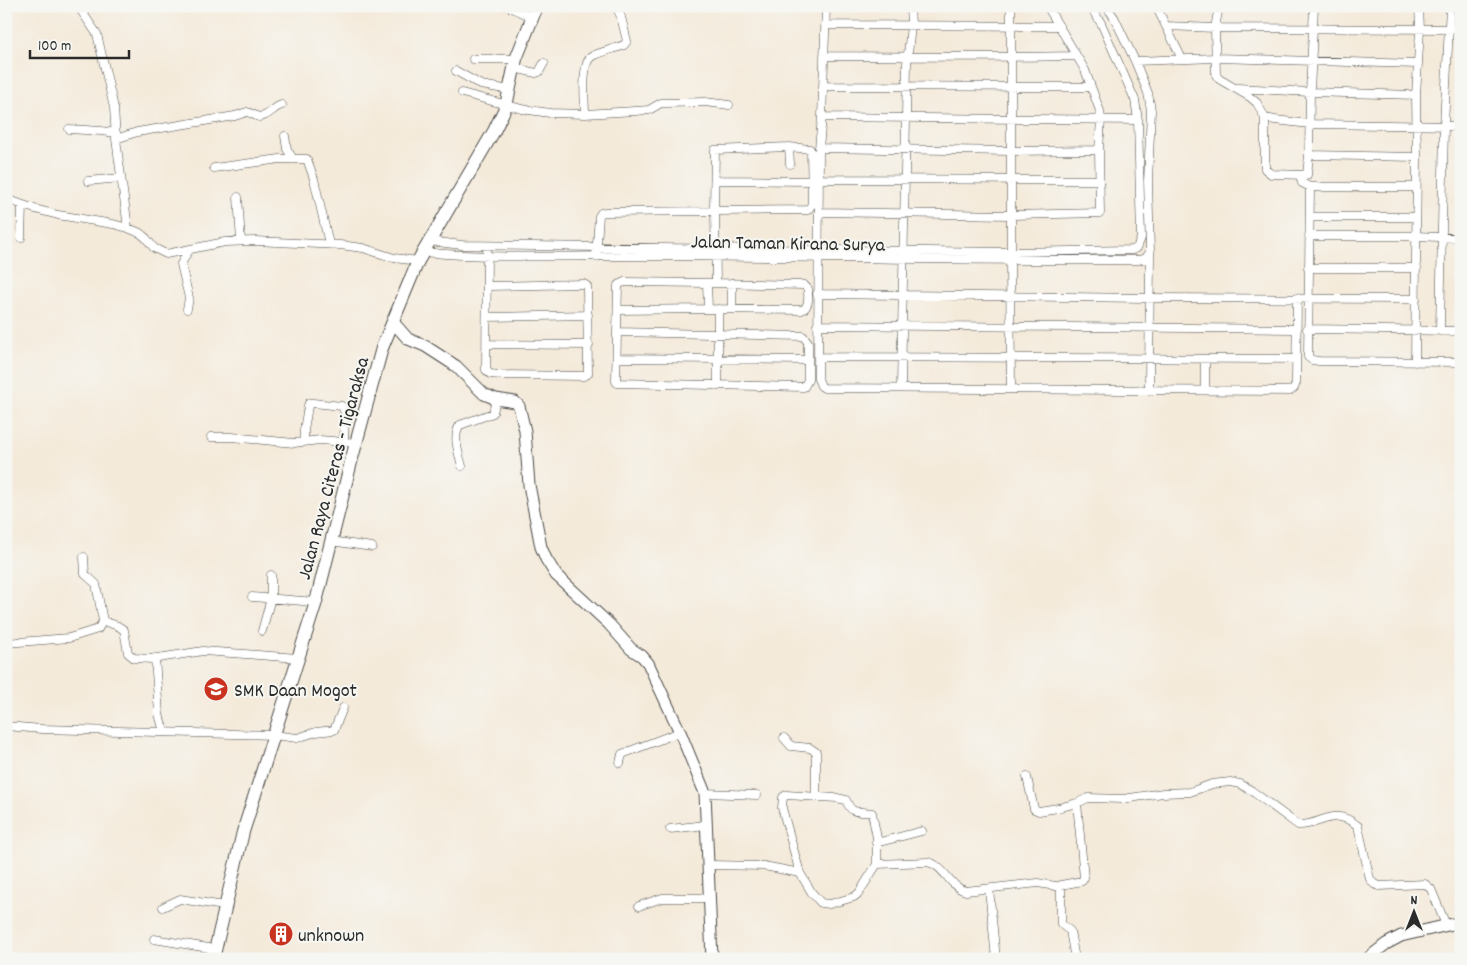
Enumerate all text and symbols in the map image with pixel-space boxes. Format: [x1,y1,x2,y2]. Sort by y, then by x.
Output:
scale bar [30,28,129,60]
text: 100 m [38,36,71,58]
street label: Jalan Taman Kirana Surya [691,229,886,261]
street label: Jalan Raya Citeras - Tigaraksa [292,354,378,583]
school or university icon: SMK Daan Mogot [203,676,229,702]
place label: SMK Daan Mogot [234,678,357,706]
north arrow [1390,888,1440,938]
text: N [1411,891,1418,911]
building icon: unknown [268,921,294,947]
place label: unknown [298,923,364,951]

